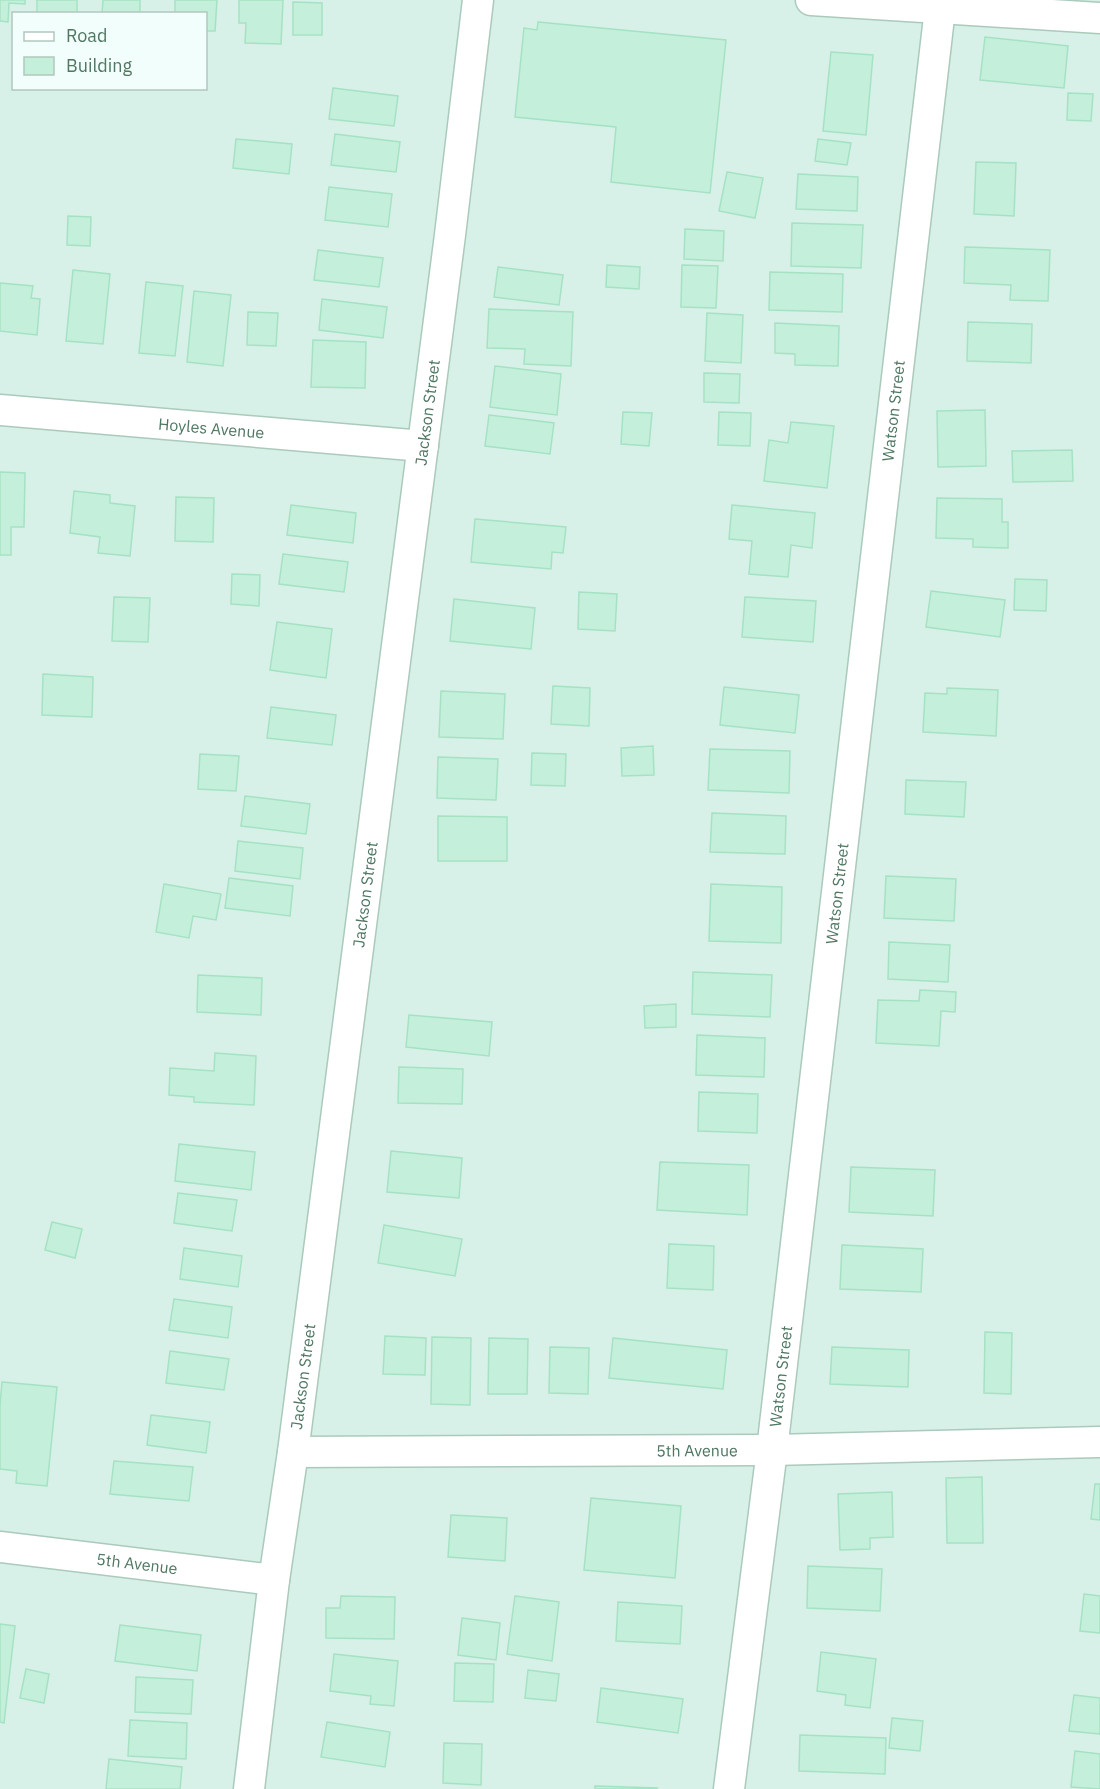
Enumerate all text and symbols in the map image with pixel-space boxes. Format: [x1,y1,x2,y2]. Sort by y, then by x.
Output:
legend [12,12,207,90]
text: Road [66,24,107,47]
text: Building [66,54,133,77]
street label: Jackson Street [410,358,444,467]
street label: Watson Street [877,359,909,462]
street label: Hoyles Avenue [157,414,265,442]
street label: Jackson Street [348,840,382,949]
street label: Watson Street [821,842,853,945]
street label: Jackson Street [286,1322,319,1431]
street label: Watson Street [765,1324,796,1428]
street label: 5th Avenue [656,1440,738,1460]
street label: 5th Avenue [95,1549,179,1578]

